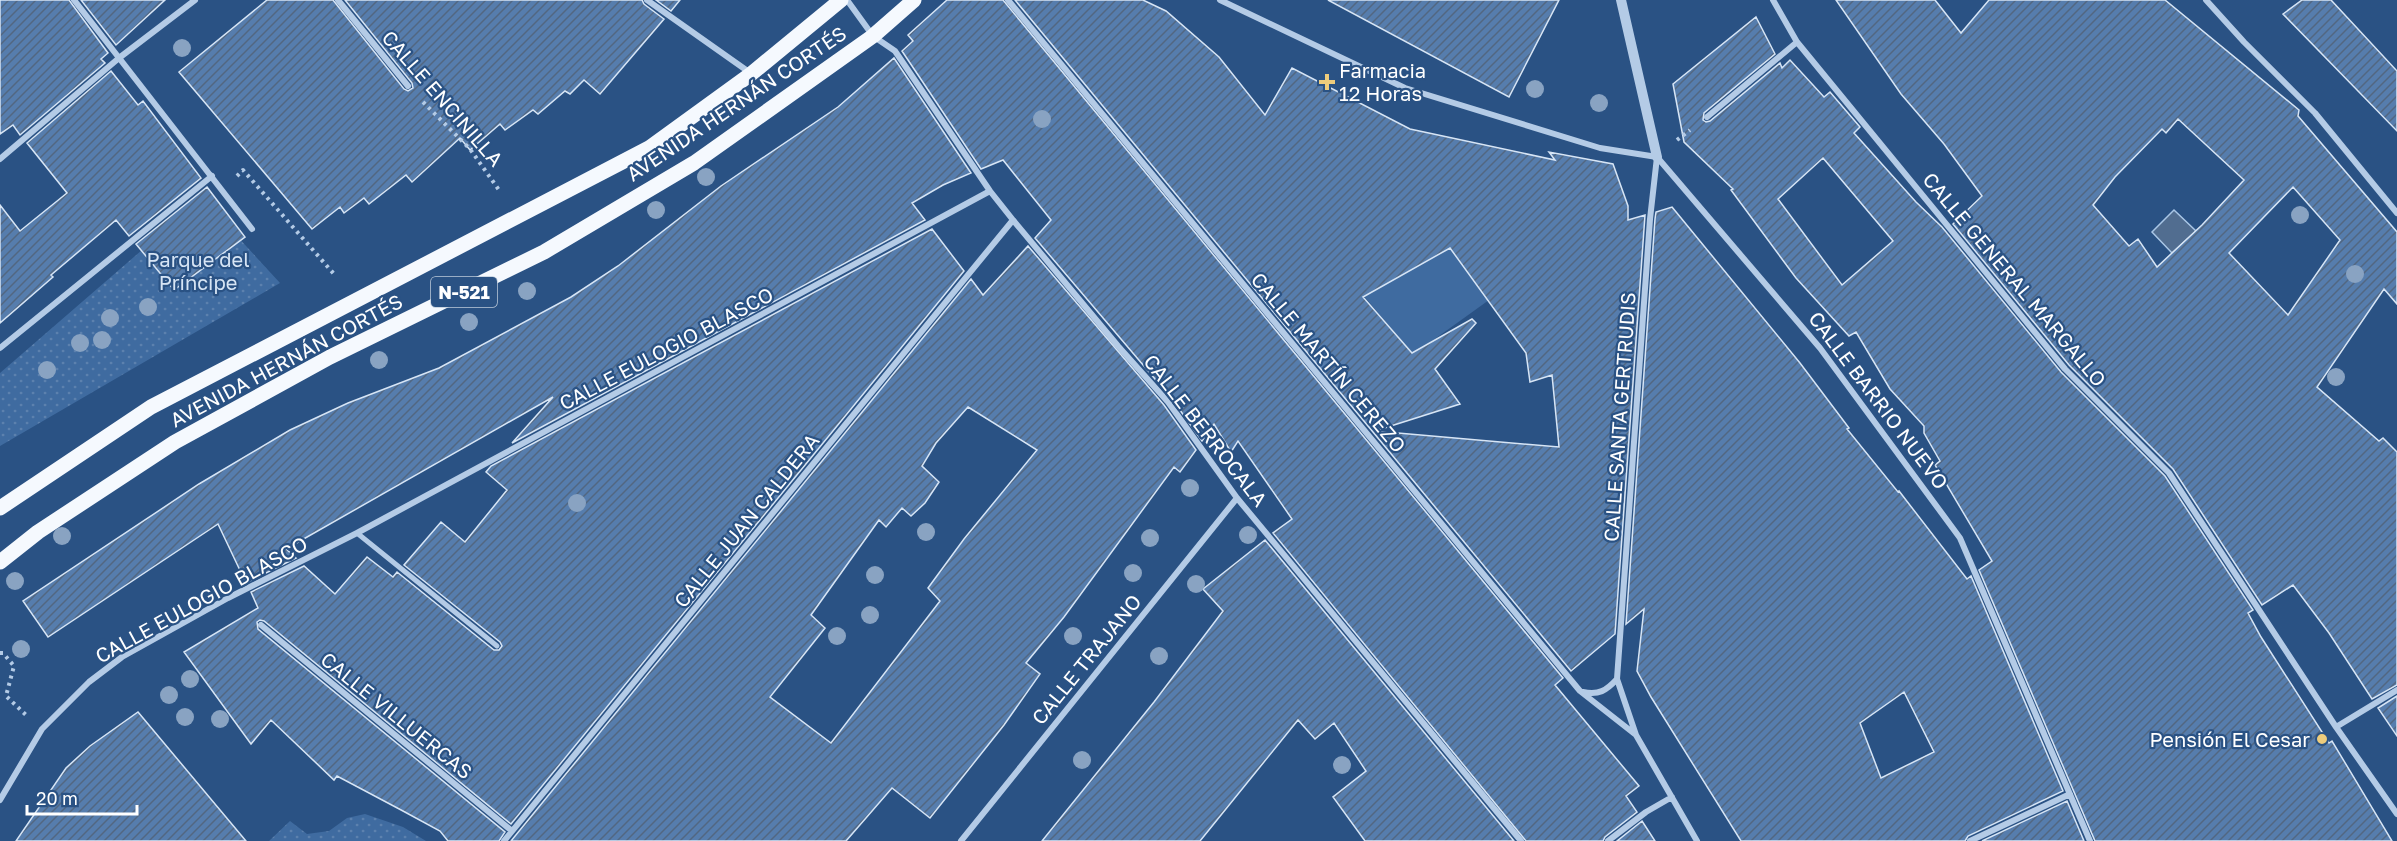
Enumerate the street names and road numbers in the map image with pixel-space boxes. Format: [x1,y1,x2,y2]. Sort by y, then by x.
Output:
street label: AVENIDA HERNÁN CORTÉS [622,20,850,186]
street label: CALLE ENCINILLA [377,25,509,171]
street label: CALLE GENERAL MARGALLO [1918,167,2112,391]
street label: CALLE MARTÍN CEREZO [1247,267,1411,457]
road number: N-521 [431,277,497,307]
street label: CALLE EULOGIO BLASCO [555,281,777,415]
street label: AVENIDA HERNÁN CORTÉS [166,288,406,432]
street label: CALLE SANTA GERTRUDIS [1598,291,1640,543]
street label: CALLE BARRIO NUEVO [1804,306,1954,494]
street label: CALLE BERROCALA [1139,349,1273,511]
street label: CALLE JUAN CALDERA [669,428,823,612]
street label: CALLE EULOGIO BLASCO [91,531,311,667]
street label: CALLE TRAJANO [1026,589,1146,729]
street label: CALLE VILLUERCAS [316,646,478,784]

